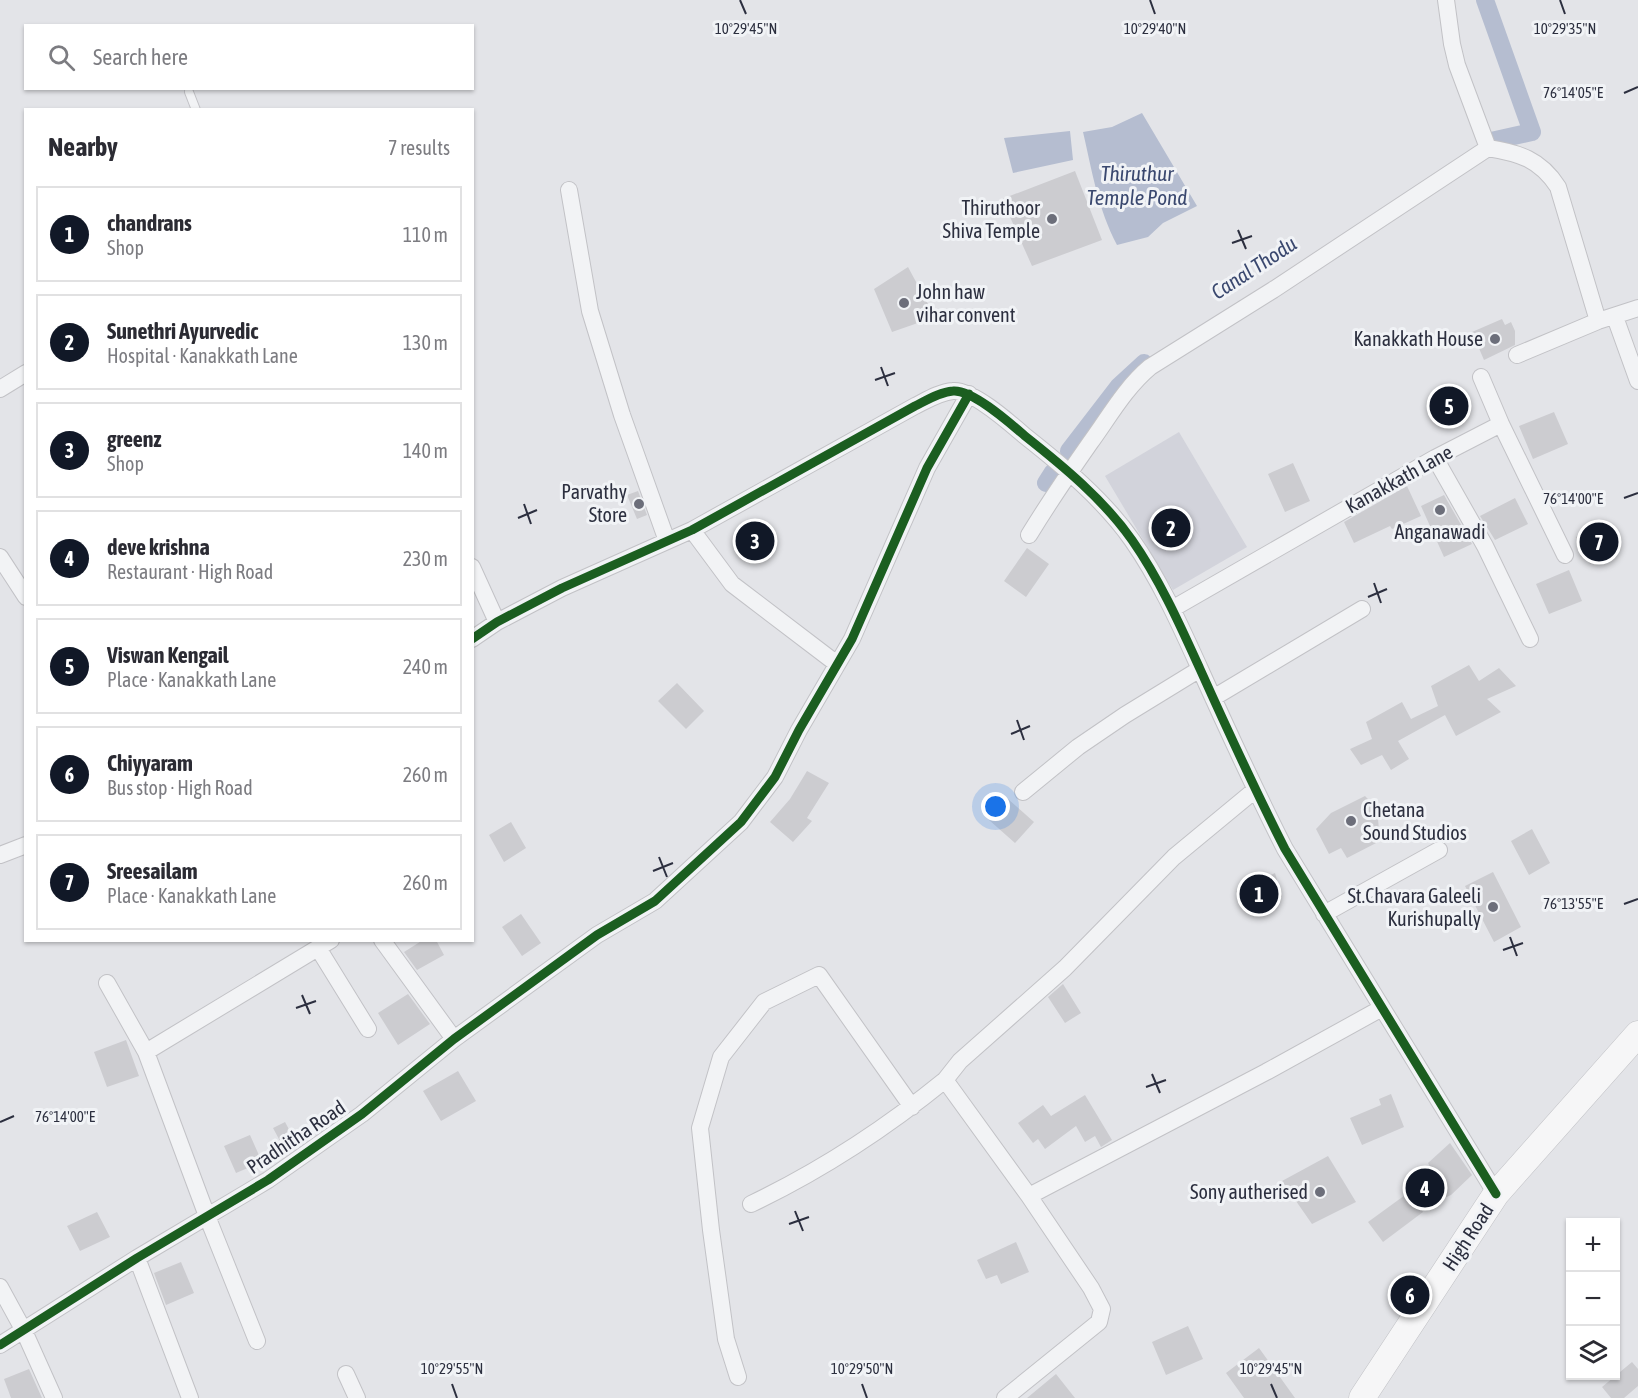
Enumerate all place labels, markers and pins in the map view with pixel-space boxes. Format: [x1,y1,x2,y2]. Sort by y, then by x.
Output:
place label: Thiruthoor Shiva Temple [943,196,1041,242]
marker: Thiruthoor Shiva Temple [1045,212,1059,226]
place label: John haw vihar convent [916,280,1016,326]
marker: John haw vihar convent [897,296,911,310]
place label: Kanakkath House [1353,327,1483,350]
marker: Kanakkath House [1488,332,1502,346]
pin: 5 [1430,384,1468,428]
place label: Parvathy Store [561,480,627,526]
marker: Parvathy Store [632,497,646,511]
marker: Anganawadi [1433,503,1447,517]
pin: 2 [1152,506,1190,550]
pin: 3 [736,518,774,564]
place label: Anganawadi [1394,520,1486,543]
pin: 7 [1580,520,1618,564]
place label: Chetana Sound Studios [1363,798,1467,844]
marker: Chetana Sound Studios [1344,814,1358,828]
pin: 1 [1240,872,1278,916]
place label: St.Chavara Galeeli Kurishupally [1347,884,1481,930]
marker: St.Chavara Galeeli Kurishupally [1486,900,1500,914]
pin: 4 [1406,1166,1444,1210]
place label: Sony autherised [1190,1180,1308,1203]
marker: Sony autherised [1313,1185,1327,1199]
pin: 6 [1390,1272,1430,1318]

